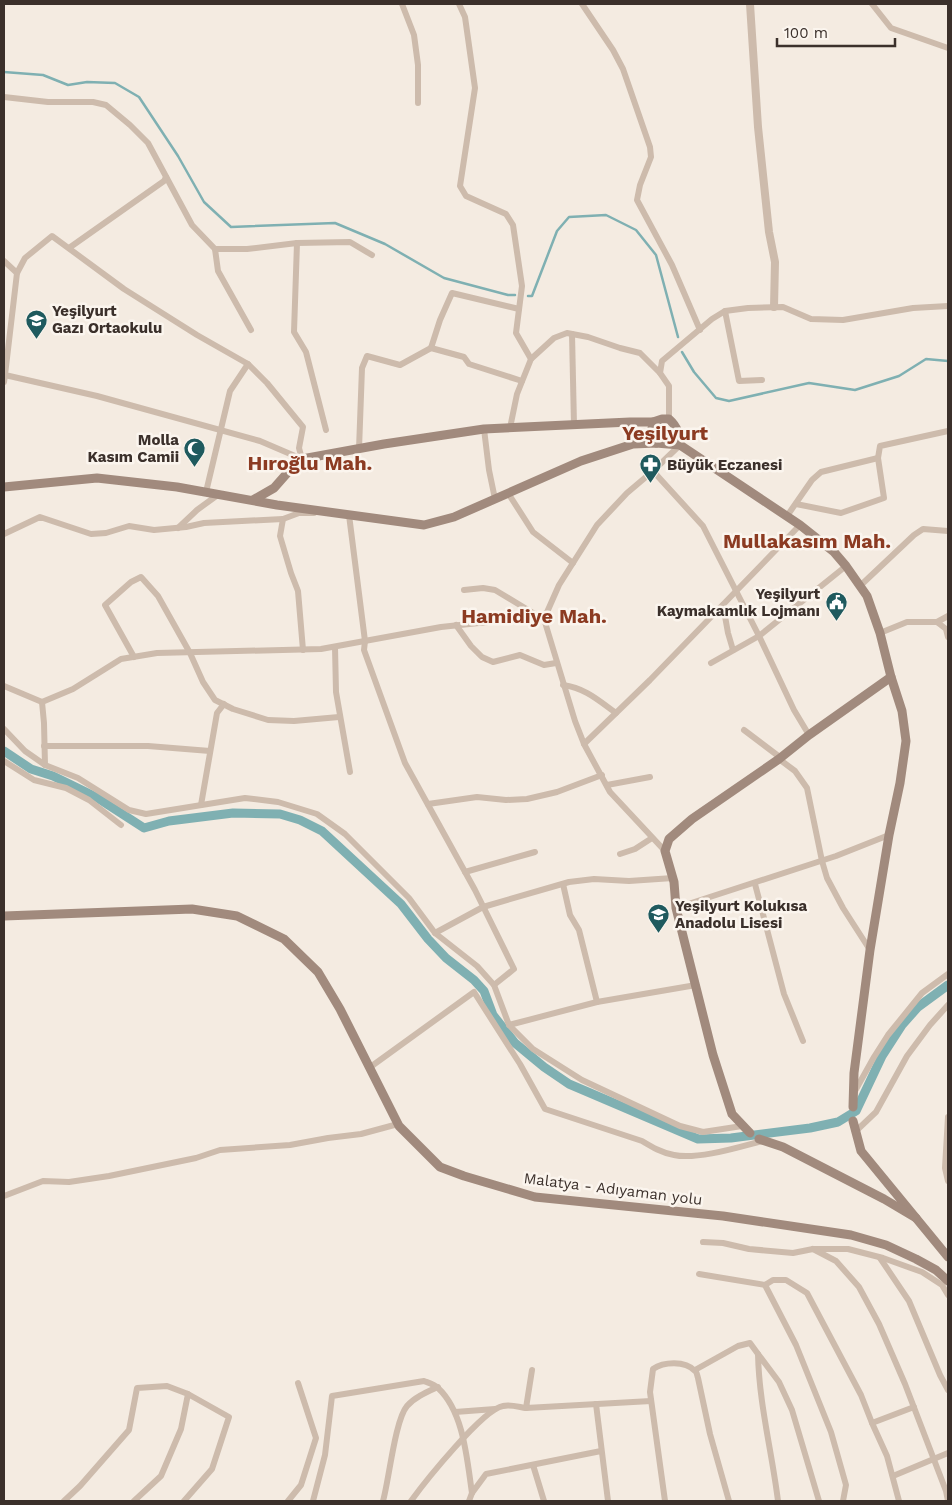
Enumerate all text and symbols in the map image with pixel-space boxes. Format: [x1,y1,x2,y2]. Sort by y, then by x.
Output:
scale bar [777,15,894,47]
text: 100 m [784,24,828,42]
place label: Yeşilyurt Gazı Ortaokulu [52,302,162,337]
school or university icon: Yeşilyurt Gazı Ortaokulu [24,308,48,339]
district label: Yeşilyurt [622,421,708,445]
place label: Molla Kasım Camii [87,431,179,466]
mosque icon: Molla Kasım Camii [183,437,207,468]
district label: Hıroğlu Mah. [248,451,372,475]
pharmacy icon: Büyük Eczanesi [639,453,663,484]
place label: Büyük Eczanesi [667,456,782,474]
district label: Mullakasım Mah. [723,529,891,553]
place label: Yeşilyurt Kaymakamlık Lojmanı [657,585,820,620]
public building icon: Yeşilyurt Kaymakamlık Lojmanı [824,591,848,622]
district label: Hamidiye Mah. [461,604,607,628]
place label: Yeşilyurt Kolukısa Anadolu Lisesi [675,897,807,932]
school or university icon: Yeşilyurt Kolukısa Anadolu Lisesi [647,903,671,934]
street label: Malatya - Adıyaman yolu [523,1169,703,1209]

